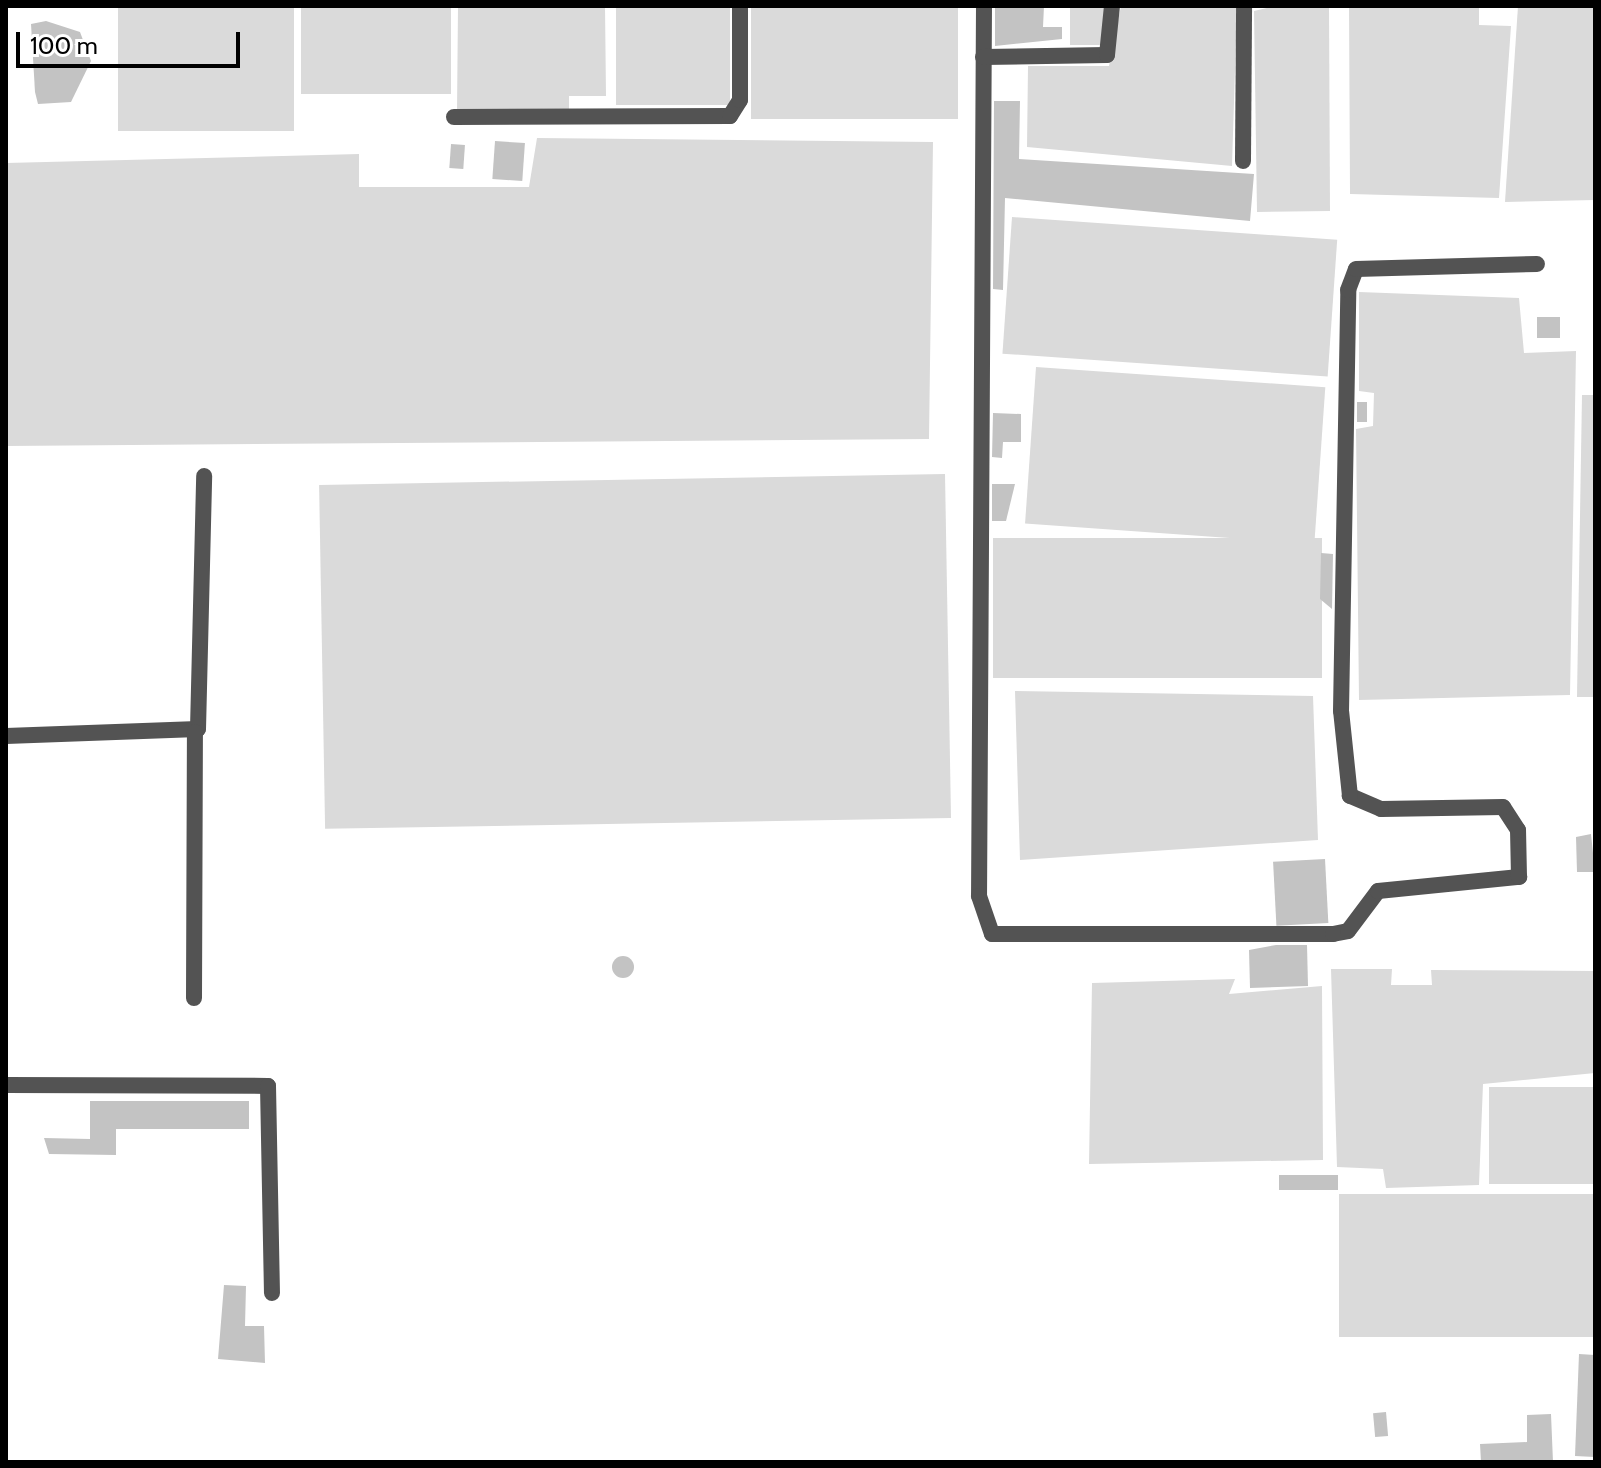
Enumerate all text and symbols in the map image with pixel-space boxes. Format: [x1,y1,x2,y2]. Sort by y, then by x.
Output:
scale bar [20,16,244,66]
text: 100 m [30,31,98,60]

